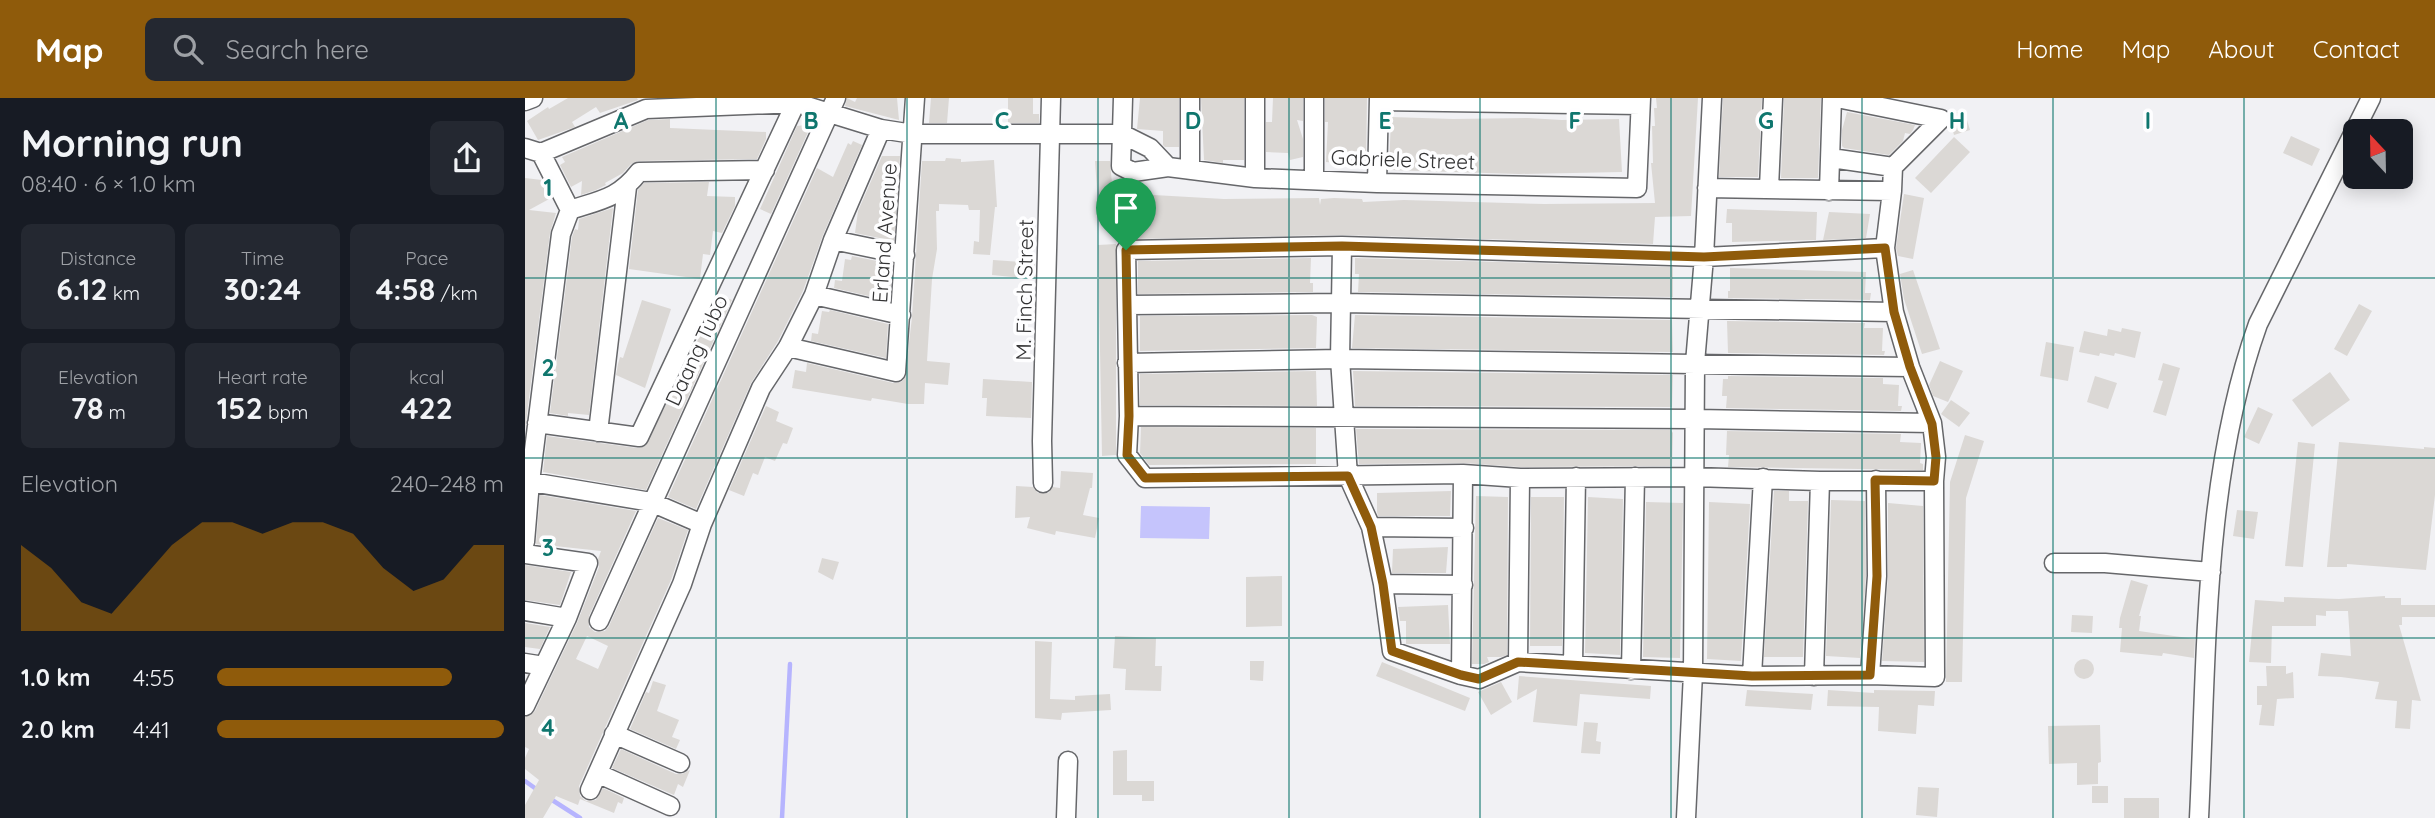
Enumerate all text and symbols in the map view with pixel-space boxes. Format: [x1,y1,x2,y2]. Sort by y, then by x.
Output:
search box [145,18,635,81]
text: Map [35,29,103,70]
icon: search [169,30,207,68]
text: Search here [225,33,369,66]
text: Home [2016,34,2083,64]
text: Map [2121,34,2170,64]
text: About [2208,34,2275,64]
text: Contact [2313,34,2400,64]
text: A [614,106,629,135]
text: B [803,106,819,135]
text: C [995,106,1009,135]
text: D [1185,106,1201,135]
text: E [1378,106,1392,135]
text: F [1569,106,1581,135]
text: G [1758,106,1774,135]
text: H [1949,106,1965,135]
text: I [2145,106,2151,135]
text: Morning run [21,119,243,167]
north arrow [2343,119,2413,189]
map controls [2343,119,2413,189]
button: share [430,121,504,195]
street label: Gabriele Street [1330,143,1476,175]
street label: Erland Avenue [866,162,902,304]
text: 08:40 · 6 × 1.0 km [21,169,196,198]
text: 1 [544,173,552,202]
pin [1096,178,1156,250]
icon: arrive [1107,189,1145,227]
street label: M. Finch Street [1010,219,1038,361]
text: Distance [60,246,136,270]
text: Time [241,246,284,270]
text: Pace [405,246,448,270]
text: 6.12 [56,270,107,308]
text: 30:24 [224,270,301,308]
text: 4:58 [376,270,435,308]
text: km [107,281,140,305]
text: /km [435,281,478,305]
street label: Daang Tubo [659,290,733,410]
text: 2 [541,353,555,382]
text: Elevation [58,365,138,389]
text: Heart rate [217,365,308,389]
text: kcal [409,365,445,389]
text: 78 [70,389,103,427]
text: 152 [217,389,263,427]
text: 422 [401,389,453,427]
text: m [103,400,126,424]
text: bpm [263,400,308,424]
text: Elevation [21,469,118,498]
text: 240–248 m [390,469,504,498]
text: 3 [542,533,554,562]
text: 1.0 km [21,663,91,692]
text: 4:55 [133,663,175,692]
text: 4 [541,713,555,742]
text: 2.0 km [21,715,95,744]
text: 4:41 [133,715,170,744]

